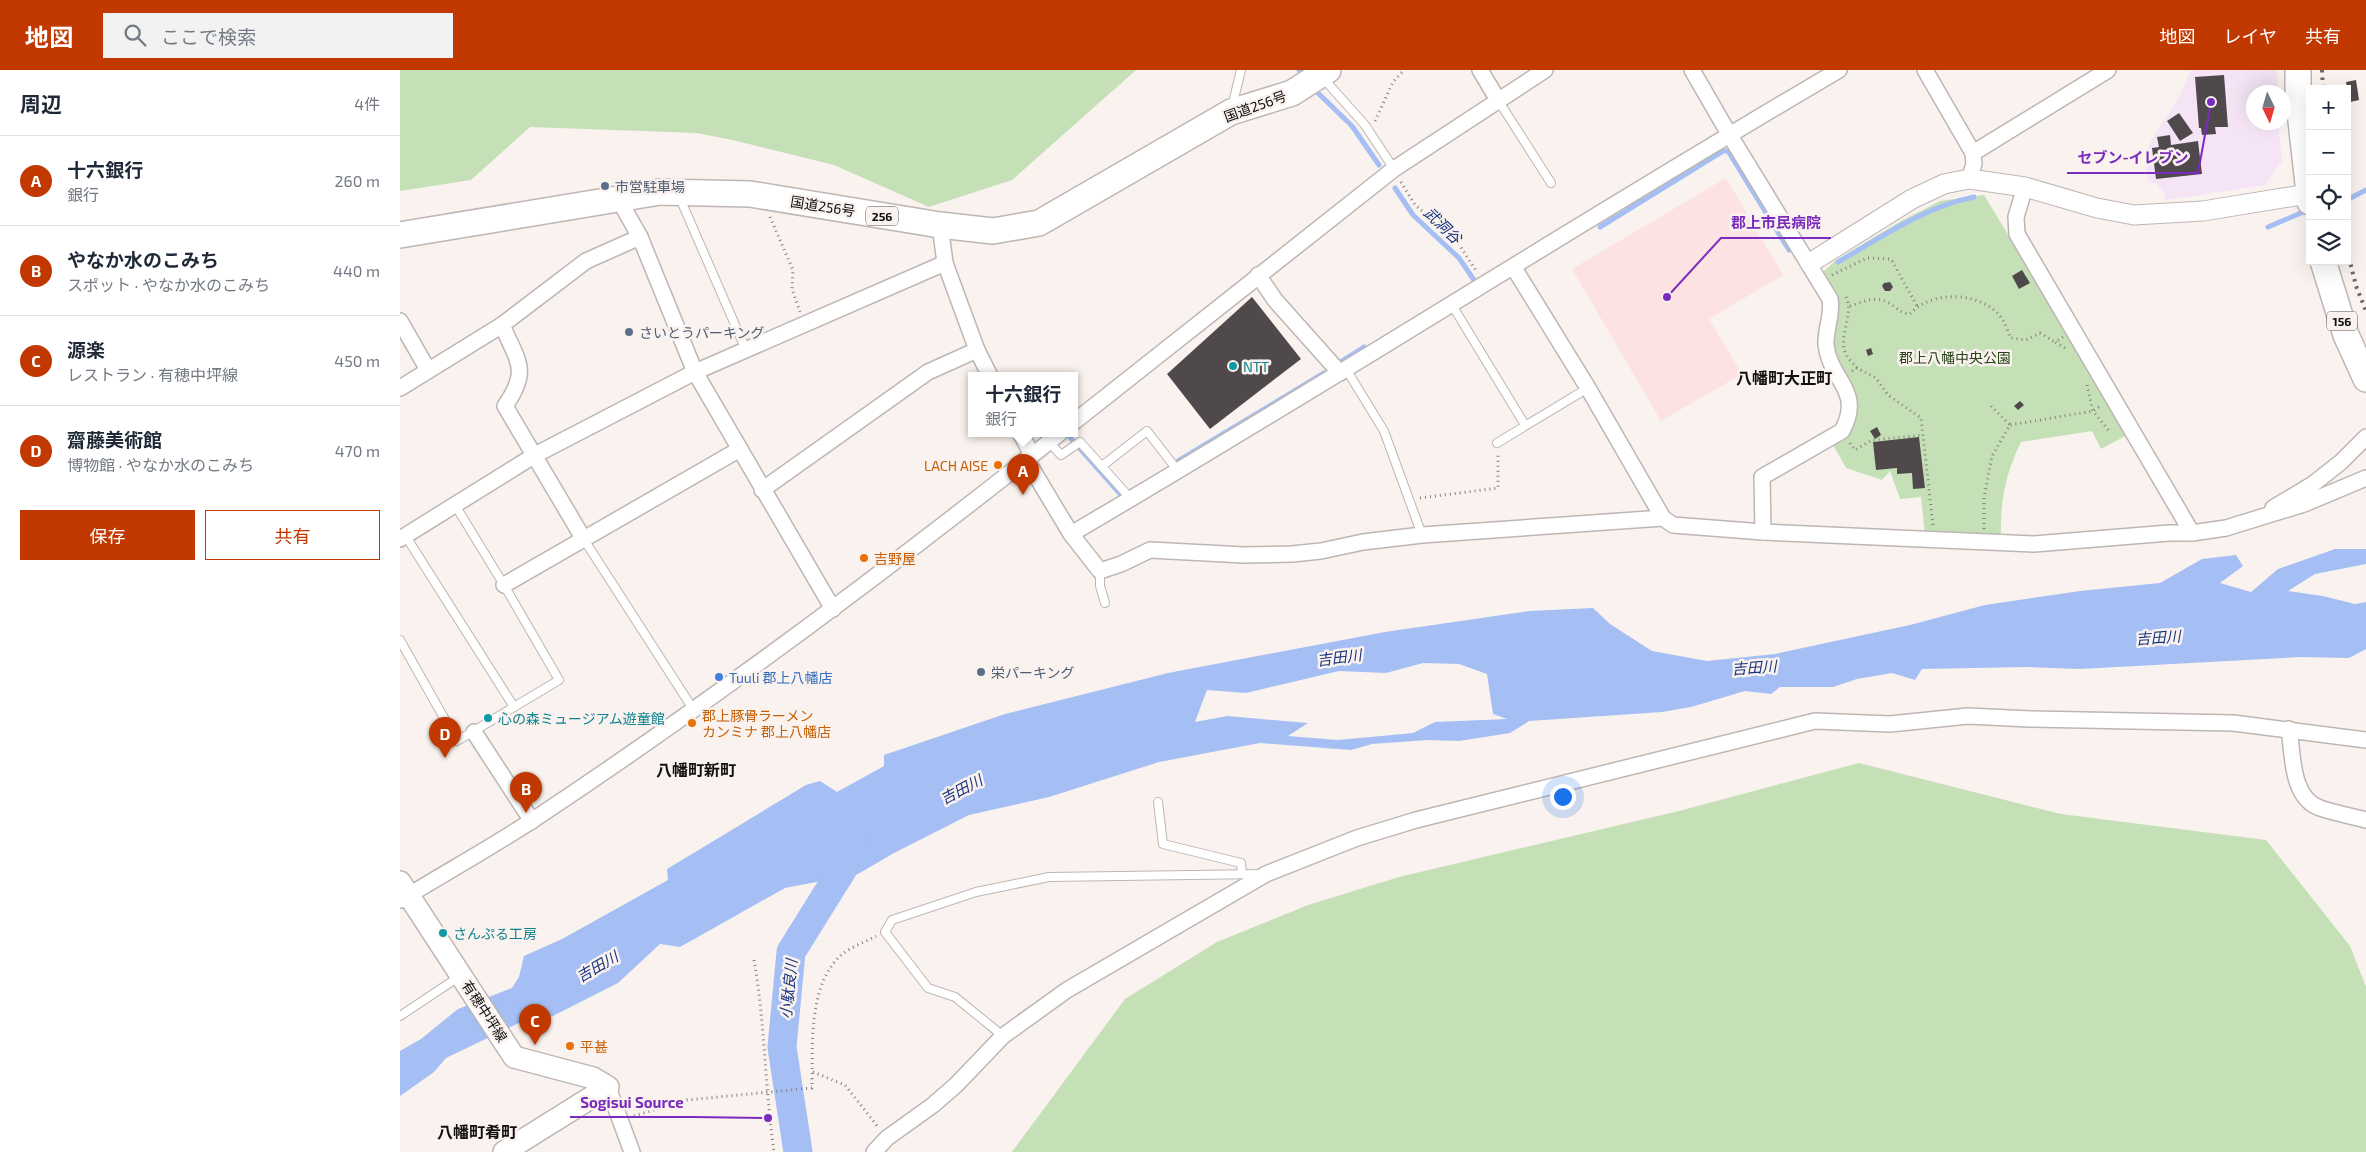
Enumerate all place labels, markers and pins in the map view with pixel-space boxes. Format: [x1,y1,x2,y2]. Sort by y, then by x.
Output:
callout: セブン-イレブン [2067,143,2198,173]
place label: 市営駐車場 [615,178,685,195]
marker: 市営駐車場 [599,180,611,192]
callout: 郡上市民病院 [1721,208,1831,238]
place label: さいとうパーキング [639,324,765,341]
marker: さいとうパーキング [623,326,635,338]
place label: NTT [1243,358,1269,375]
marker: NTT [1227,360,1239,372]
pin: A [1007,454,1039,495]
place label: LACH AISE [924,457,988,474]
marker: LACH AISE [992,459,1004,471]
place label: 吉野屋 [874,550,916,567]
marker: 吉野屋 [858,552,870,564]
place label: 栄パーキング [991,664,1075,681]
marker: 栄パーキング [975,666,987,678]
place label: Tuuli 郡上八幡店 [729,669,833,686]
marker: Tuuli 郡上八幡店 [713,671,725,683]
place label: 郡上豚骨ラーメン カンミナ 郡上八幡店 [702,707,831,740]
place label: 心の森ミュージアム遊童館 [498,710,665,727]
marker: 心の森ミュージアム遊童館 [482,712,494,724]
pin: D [429,717,461,758]
marker: 郡上豚骨ラーメン カンミナ 郡上八幡店 [686,717,698,729]
pin: B [510,772,542,813]
place label: さんぷる工房 [453,925,537,942]
marker: さんぷる工房 [437,927,449,939]
pin: C [519,1004,551,1045]
place label: 平甚 [580,1038,608,1055]
marker: 平甚 [564,1040,576,1052]
callout: Sogisui Source [570,1087,694,1117]

